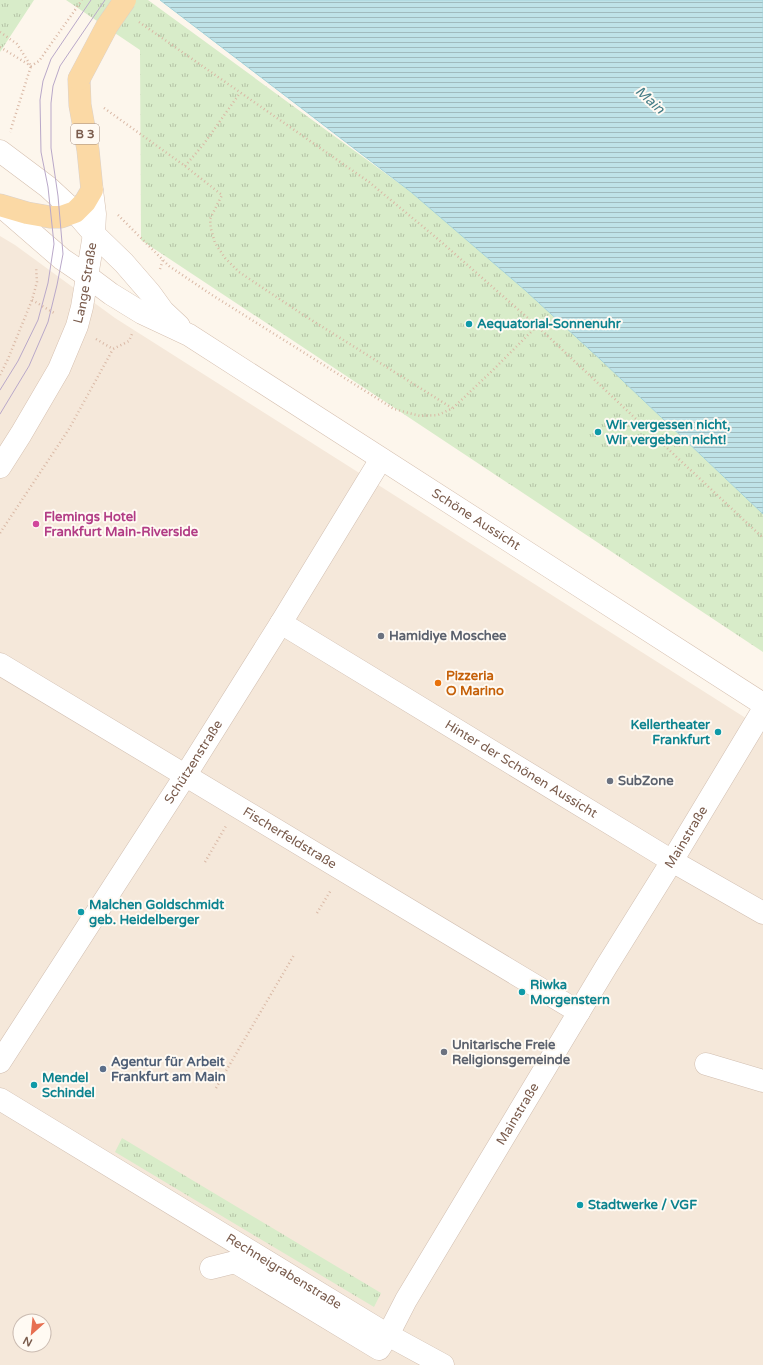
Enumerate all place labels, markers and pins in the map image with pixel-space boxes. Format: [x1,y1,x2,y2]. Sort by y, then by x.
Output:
place label: Aequatorial-Sonnenuhr [477,316,622,332]
marker: Aequatorial-Sonnenuhr [464,319,474,329]
place label: Wir vergessen nicht, Wir vergeben nicht! [606,417,730,448]
marker: Wir vergessen nicht, Wir vergeben nicht! [593,427,603,437]
place label: Flemings Hotel Frankfurt Main-Riverside [44,509,199,540]
marker: Flemings Hotel Frankfurt Main-Riverside [31,519,41,529]
place label: Hamidiye Moschee [389,628,507,644]
marker: Hamidiye Moschee [376,631,386,641]
place label: Pizzeria O Marino [446,668,504,699]
marker: Pizzeria O Marino [433,678,443,688]
place label: Kellertheater Frankfurt [631,717,711,748]
marker: Kellertheater Frankfurt [713,727,723,737]
place label: SubZone [618,773,674,789]
marker: SubZone [605,776,615,786]
place label: Malchen Goldschmidt geb. Heidelberger [89,897,224,928]
marker: Malchen Goldschmidt geb. Heidelberger [76,907,86,917]
place label: Riwka Morgenstern [530,977,610,1008]
marker: Riwka Morgenstern [517,987,527,997]
place label: Unitarische Freie Religionsgemeinde [452,1037,571,1068]
marker: Unitarische Freie Religionsgemeinde [439,1047,449,1057]
place label: Agentur für Arbeit Frankfurt am Main [111,1054,226,1085]
marker: Agentur für Arbeit Frankfurt am Main [98,1064,108,1074]
place label: Mendel Schindel [42,1070,95,1101]
marker: Mendel Schindel [29,1080,39,1090]
place label: Stadtwerke / VGF [588,1197,697,1213]
marker: Stadtwerke / VGF [575,1200,585,1210]

